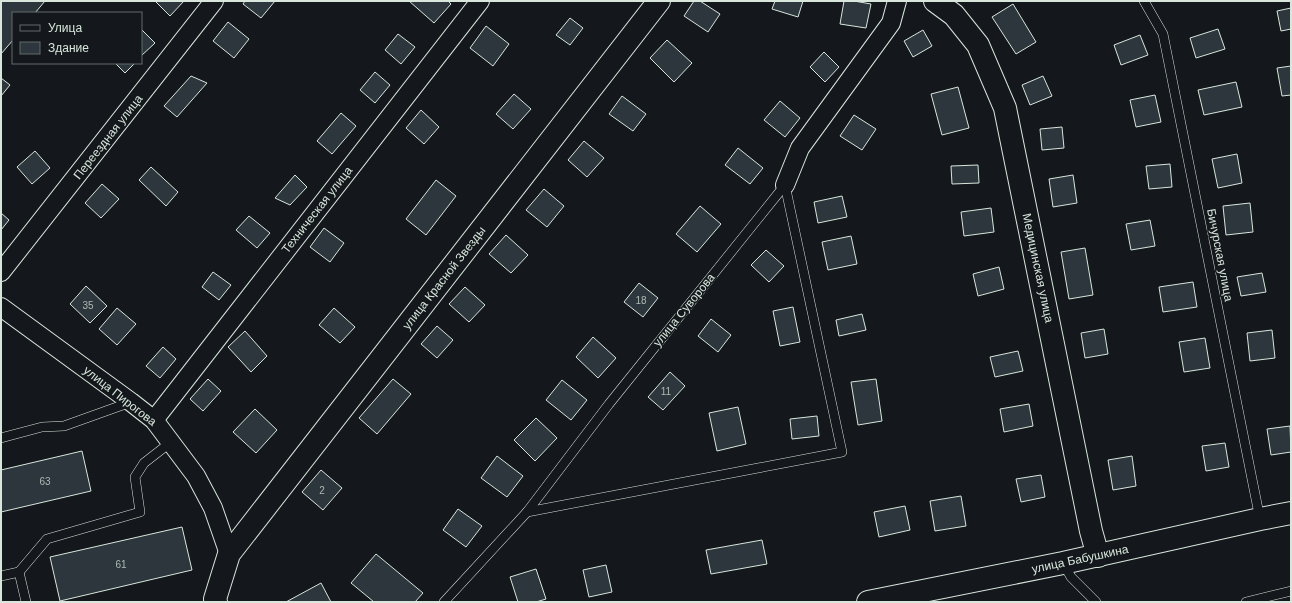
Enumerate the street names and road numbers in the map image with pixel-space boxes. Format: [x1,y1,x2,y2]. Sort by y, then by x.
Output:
street label: Переездная улица [71,92,146,182]
street label: Техническая улица [279,164,355,256]
street label: Бичурская улица [1204,207,1236,303]
street label: Медицинская улица [1020,212,1057,324]
street label: улица Красной Звезды [399,224,489,332]
street label: улица Суворова [650,270,718,349]
street label: улица Пирогова [81,363,160,429]
street label: улица Бабушкина [1030,542,1130,576]

